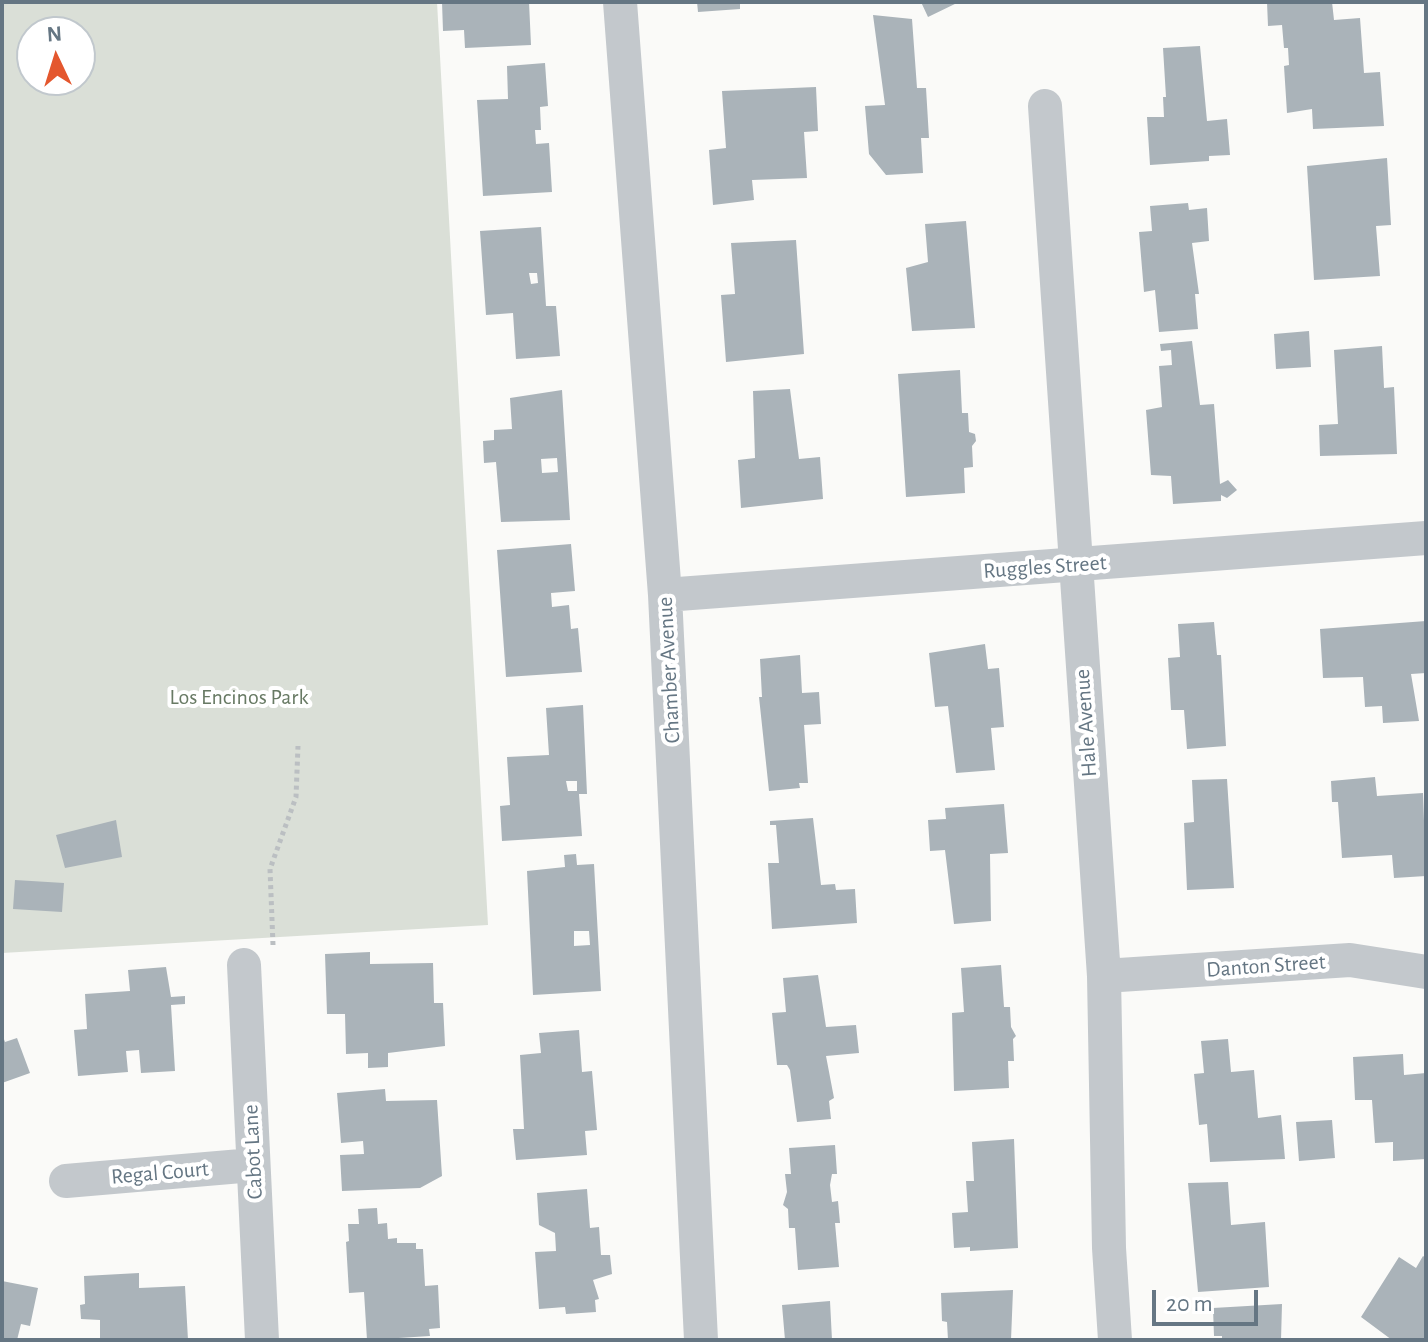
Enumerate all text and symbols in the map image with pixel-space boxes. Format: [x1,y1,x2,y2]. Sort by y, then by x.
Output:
north arrow [16,16,96,96]
text: N [46,23,63,46]
street label: Ruggles Street [982,550,1108,584]
street label: Chamber Avenue [652,596,686,744]
street label: Hale Avenue [1069,668,1103,778]
park label: Los Encinos Park [170,684,308,710]
street label: Danton Street [1205,949,1327,983]
street label: Cabot Lane [237,1104,269,1200]
street label: Regal Court [110,1156,210,1190]
scale bar [1156,1274,1262,1324]
text: 20 m [1166,1292,1213,1316]

